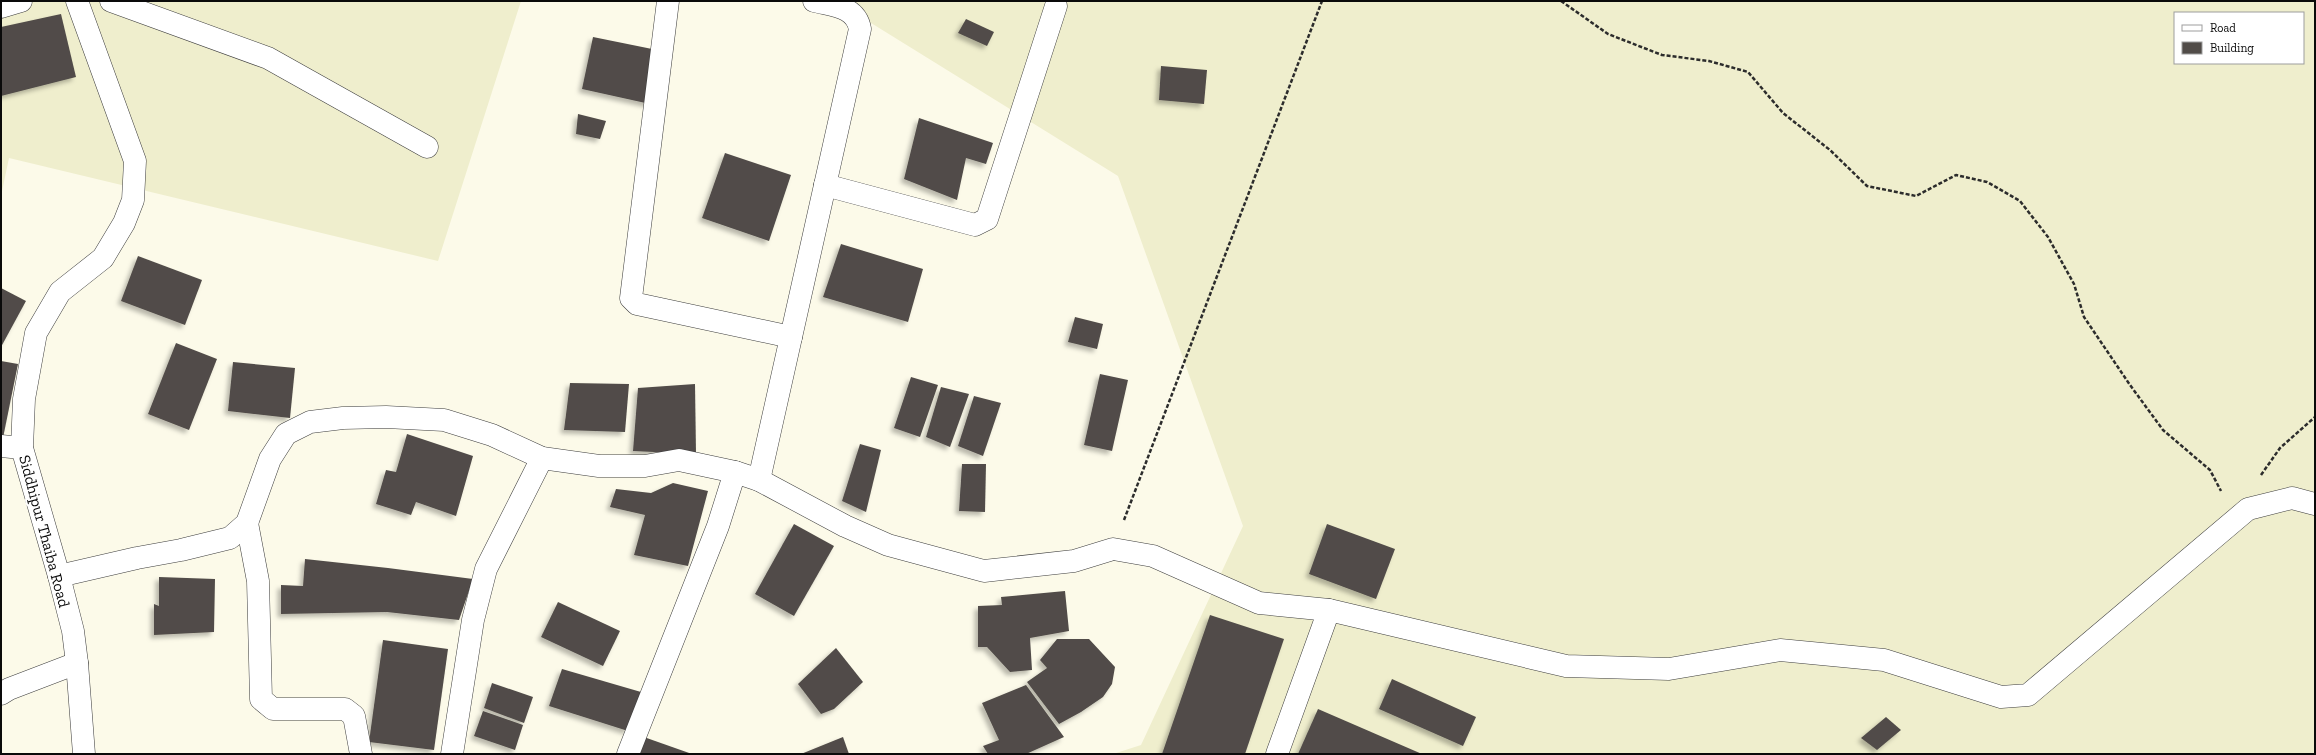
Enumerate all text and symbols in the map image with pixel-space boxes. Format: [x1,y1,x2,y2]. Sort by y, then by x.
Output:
legend [2174,12,2304,64]
text: Road [2210,21,2236,35]
text: Building [2210,41,2254,55]
street label: Siddhipur Thaiba Road [15,453,74,610]

